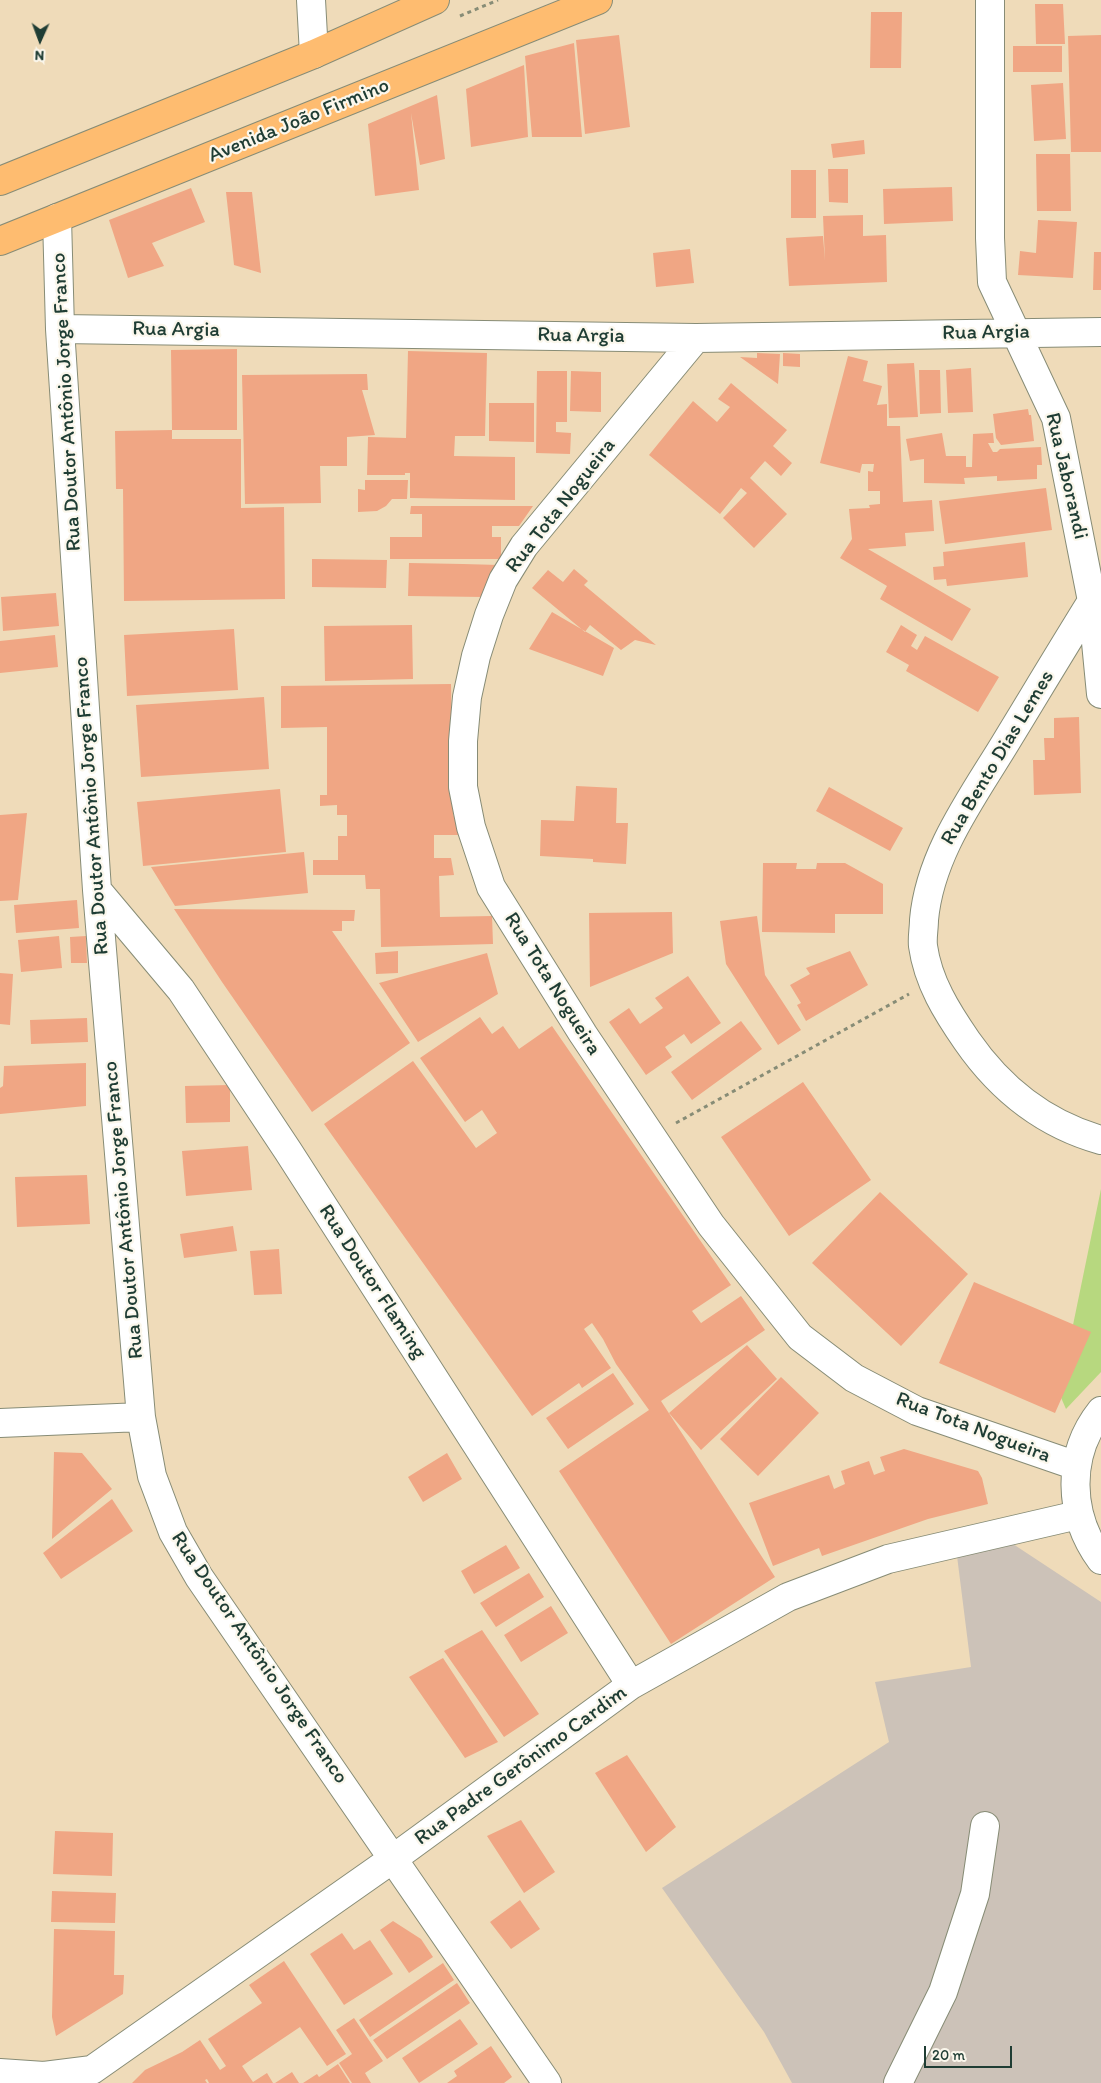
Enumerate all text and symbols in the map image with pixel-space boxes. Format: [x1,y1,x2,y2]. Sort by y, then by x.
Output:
north arrow [15,15,65,65]
text: N [34,47,44,64]
street label: Avenida João Firmino [205,73,393,169]
street label: Rua Doutor Antônio Jorge Franco [47,252,87,552]
street label: Rua Argia [132,317,220,343]
street label: Rua Argia [942,320,1030,346]
street label: Rua Argia [537,323,625,349]
street label: Rua Jaborandi [1039,410,1093,542]
street label: Rua Tota Nogueira [501,434,621,578]
street label: Rua Doutor Antônio Jorge Franco [69,656,115,956]
street label: Rua Bento Dias Lemes [936,666,1060,850]
street label: Rua Tota Nogueira [498,908,606,1060]
street label: Rua Doutor Antônio Jorge Franco [98,1060,150,1360]
street label: Rua Doutor Flaming [313,1200,431,1364]
street label: Rua Tota Nogueira [892,1387,1054,1469]
street label: Rua Doutor Antônio Jorge Franco [165,1527,353,1789]
street label: Rua Padre Gerônimo Cardim [410,1681,632,1851]
scale bar [926,2036,1014,2068]
text: 20 m [932,2046,965,2064]

